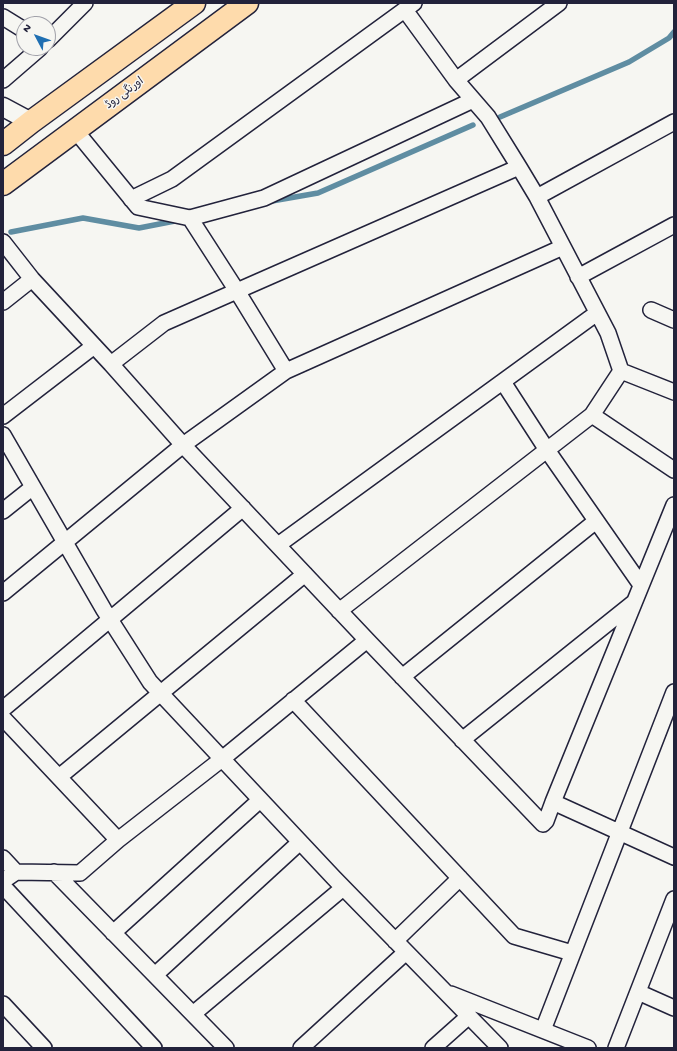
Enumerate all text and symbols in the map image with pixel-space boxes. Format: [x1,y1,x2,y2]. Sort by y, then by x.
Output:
north arrow [16,16,56,56]
text: N [21,22,35,35]
street label: اورنگی روڈ [103,75,147,113]

